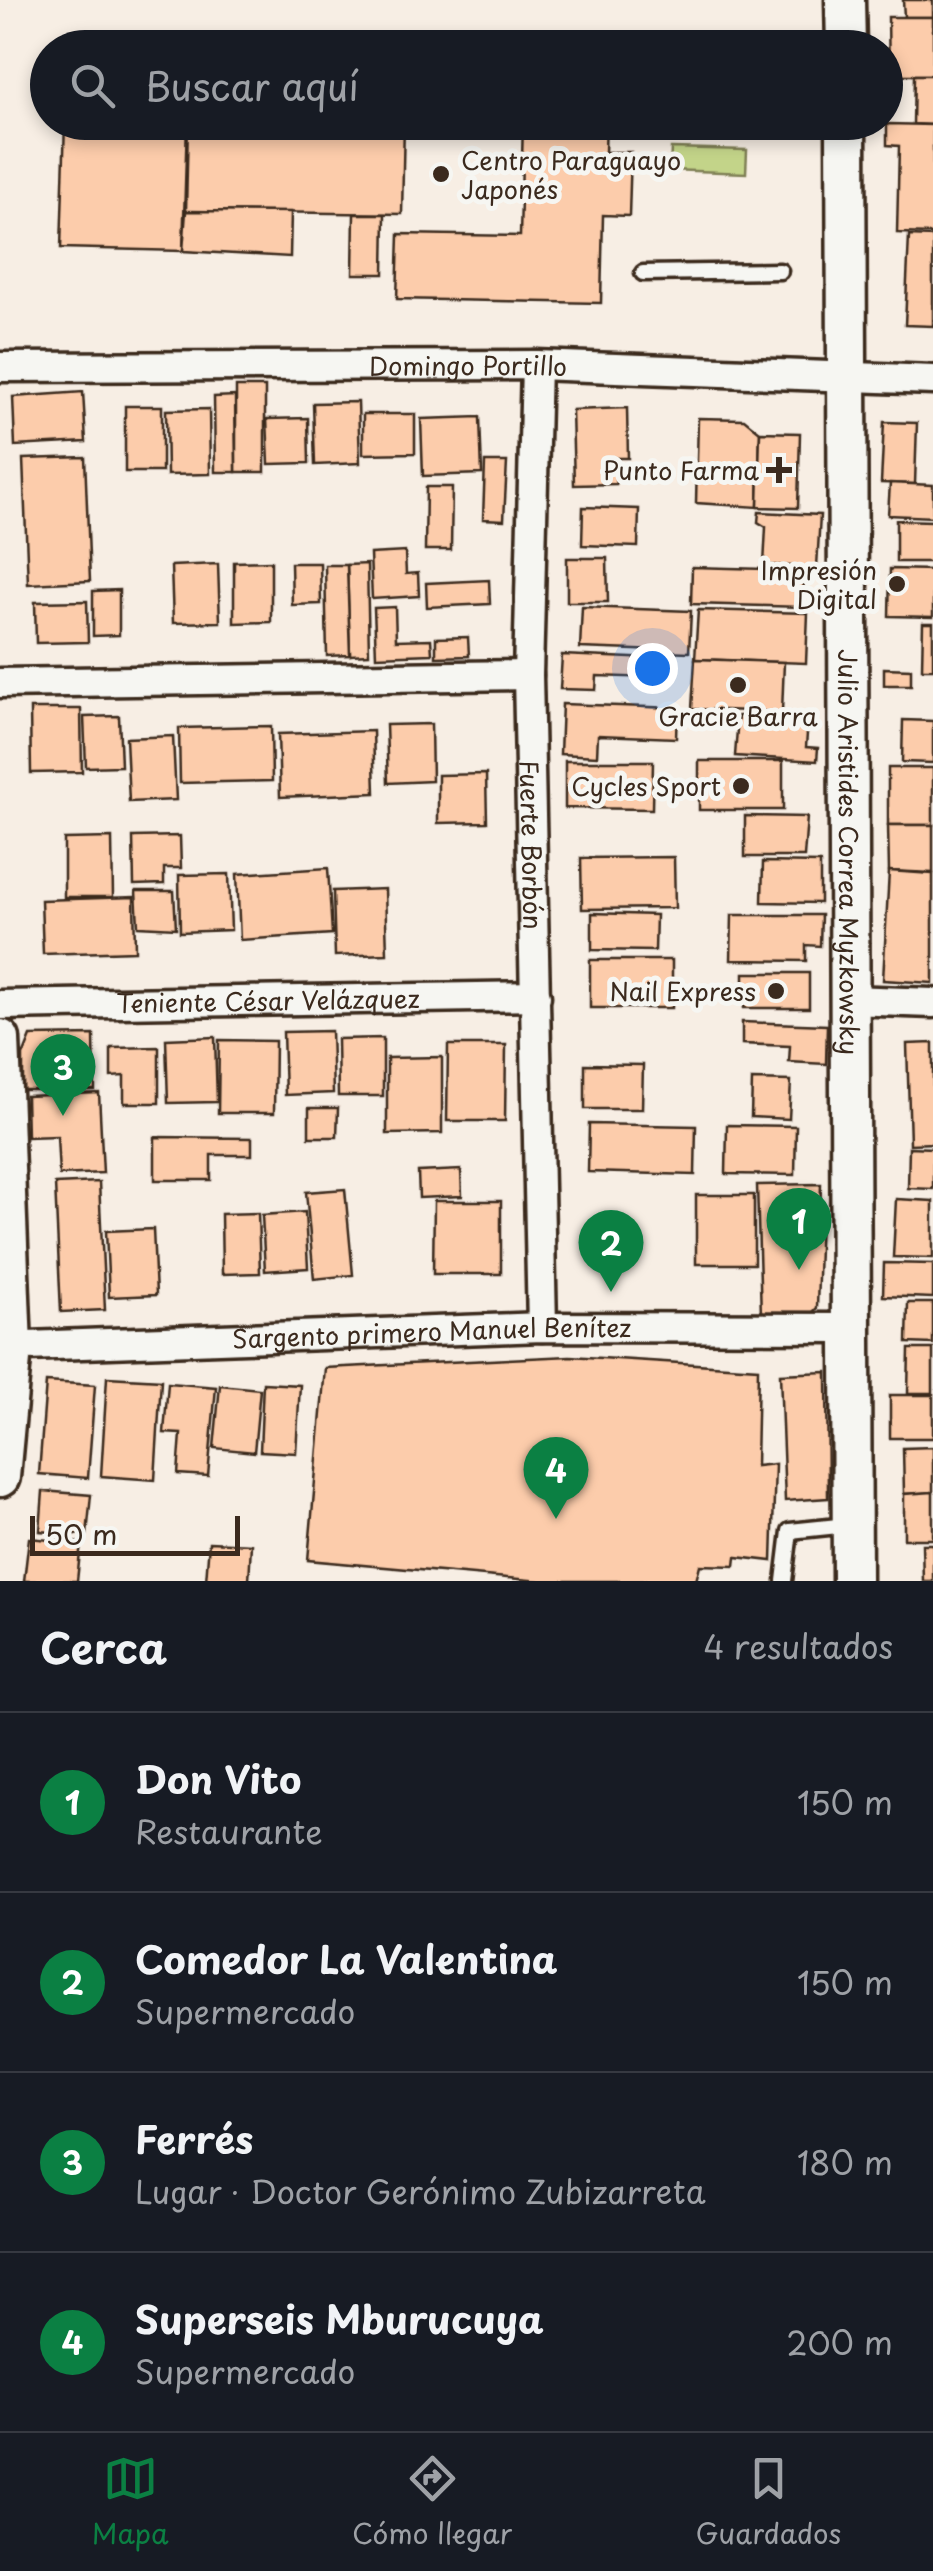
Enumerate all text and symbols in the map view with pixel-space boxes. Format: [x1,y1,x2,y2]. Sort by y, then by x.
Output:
search box [30,30,903,140]
text: Buscar aquí [145,57,359,114]
icon: search [65,58,120,113]
place label: Centro Paraguayo Japonés [461,141,681,208]
marker: Centro Paraguayo Japonés [430,163,452,185]
street label: Domingo Portillo [369,346,568,385]
place label: Punto Farma [603,451,759,489]
marker: Punto Farma [768,459,790,481]
place label: Impresión Digital [761,551,877,618]
marker: Impresión Digital [886,573,908,595]
your location [627,643,678,694]
street label: Julio Aristides Correa Myzkowsky [829,649,869,1055]
marker: Gracie Barra [727,674,749,696]
place label: Gracie Barra [658,697,818,735]
street label: Fuerte Borbón [511,760,552,930]
place label: Cycles Sport [571,767,721,805]
marker: Cycles Sport [730,775,752,797]
place label: Nail Express [609,972,756,1010]
street label: Teniente César Velázquez [116,979,420,1022]
marker: Nail Express [765,980,787,1002]
pin: 3 [30,1034,96,1116]
pin: 1 [766,1188,832,1270]
pin: 2 [578,1210,644,1292]
street label: Sargento primero Manuel Benítez [232,1308,631,1357]
pin: 4 [524,1436,588,1519]
scale bar [30,1511,240,1556]
text: 50 m [45,1512,118,1555]
text: Cerca [40,1615,167,1678]
text: 4 resultados [704,1622,893,1670]
text: Don Vito [135,1750,301,1807]
text: 1 [65,1778,80,1826]
text: 150 m [797,1778,893,1826]
text: Restaurante [135,1807,323,1855]
text: Comedor La Valentina [135,1930,557,1987]
text: 2 [61,1958,84,2006]
text: 150 m [797,1958,893,2006]
text: Supermercado [135,1987,355,2035]
text: Ferrés [135,2110,253,2167]
text: 3 [62,2138,83,2186]
text: 180 m [797,2138,893,2186]
text: Lugar · Doctor Gerónimo Zubizarreta [135,2167,706,2215]
text: Superseis Mburucuya [135,2290,544,2347]
text: 4 [62,2318,83,2366]
text: 200 m [786,2318,893,2366]
text: Supermercado [135,2347,355,2395]
tab: Mapa [92,2451,169,2554]
tab: Cómo llegar [352,2451,512,2554]
tab: Guardados [696,2451,841,2554]

